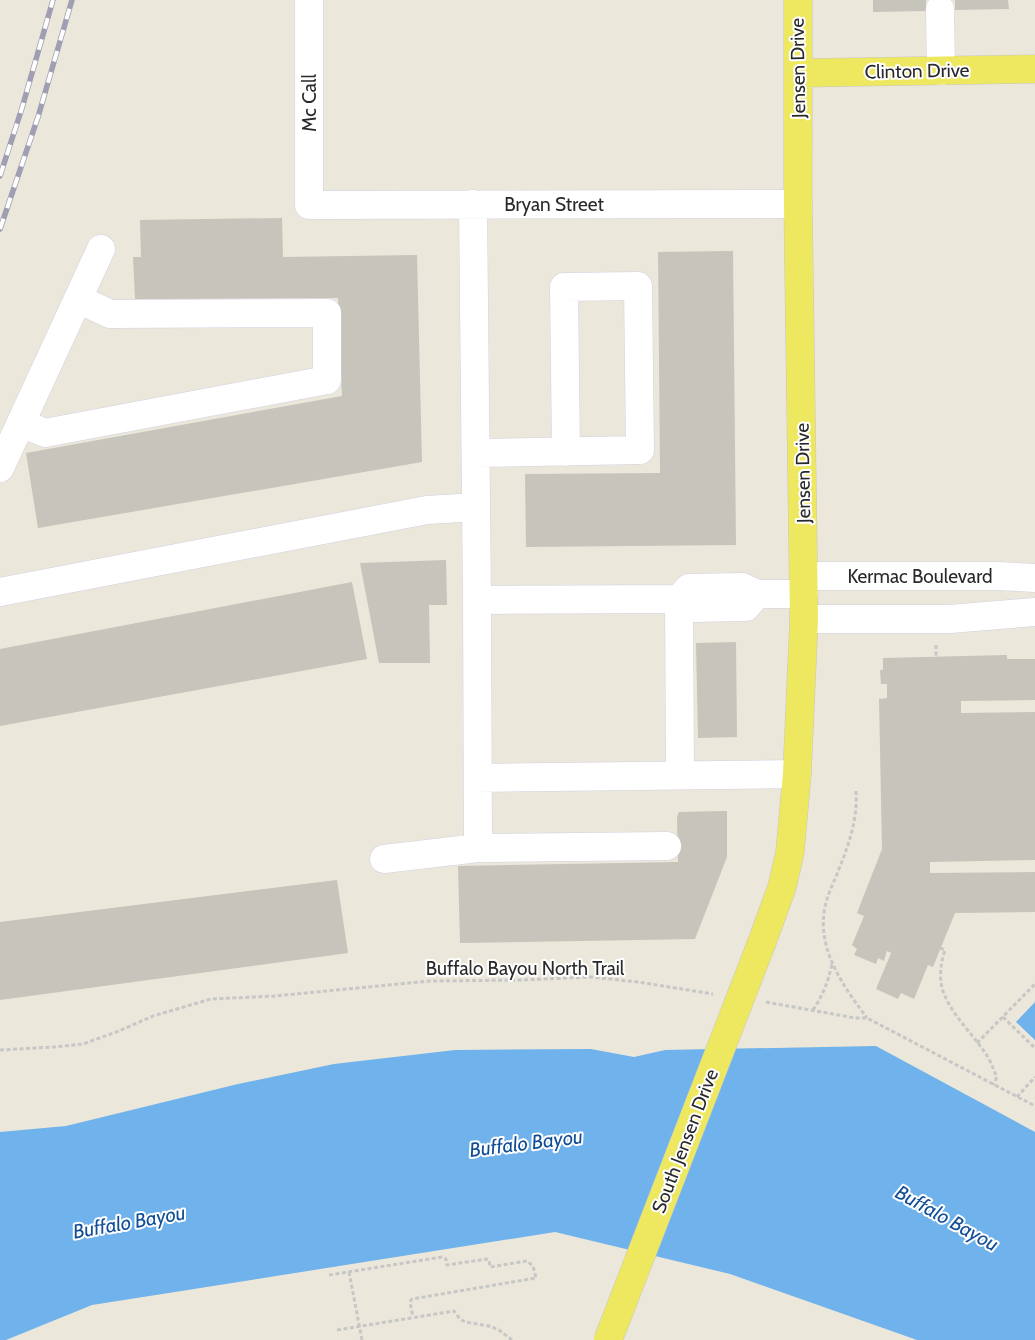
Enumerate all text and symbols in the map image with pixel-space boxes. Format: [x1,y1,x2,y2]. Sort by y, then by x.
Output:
street label: Jensen Drive [786,18,810,119]
street label: Clinton Drive [864,59,970,83]
street label: Mc Call [298,74,321,132]
street label: Bryan Street [504,193,604,216]
street label: Jensen Drive [791,423,815,524]
street label: Kermac Boulevard [848,565,992,588]
street label: Buffalo Bayou North Trail [426,957,625,980]
street label: South Jensen Drive [647,1065,723,1216]
water label: Buffalo Bayou [468,1124,584,1162]
water label: Buffalo Bayou [891,1180,1003,1256]
water label: Buffalo Bayou [71,1200,187,1244]

